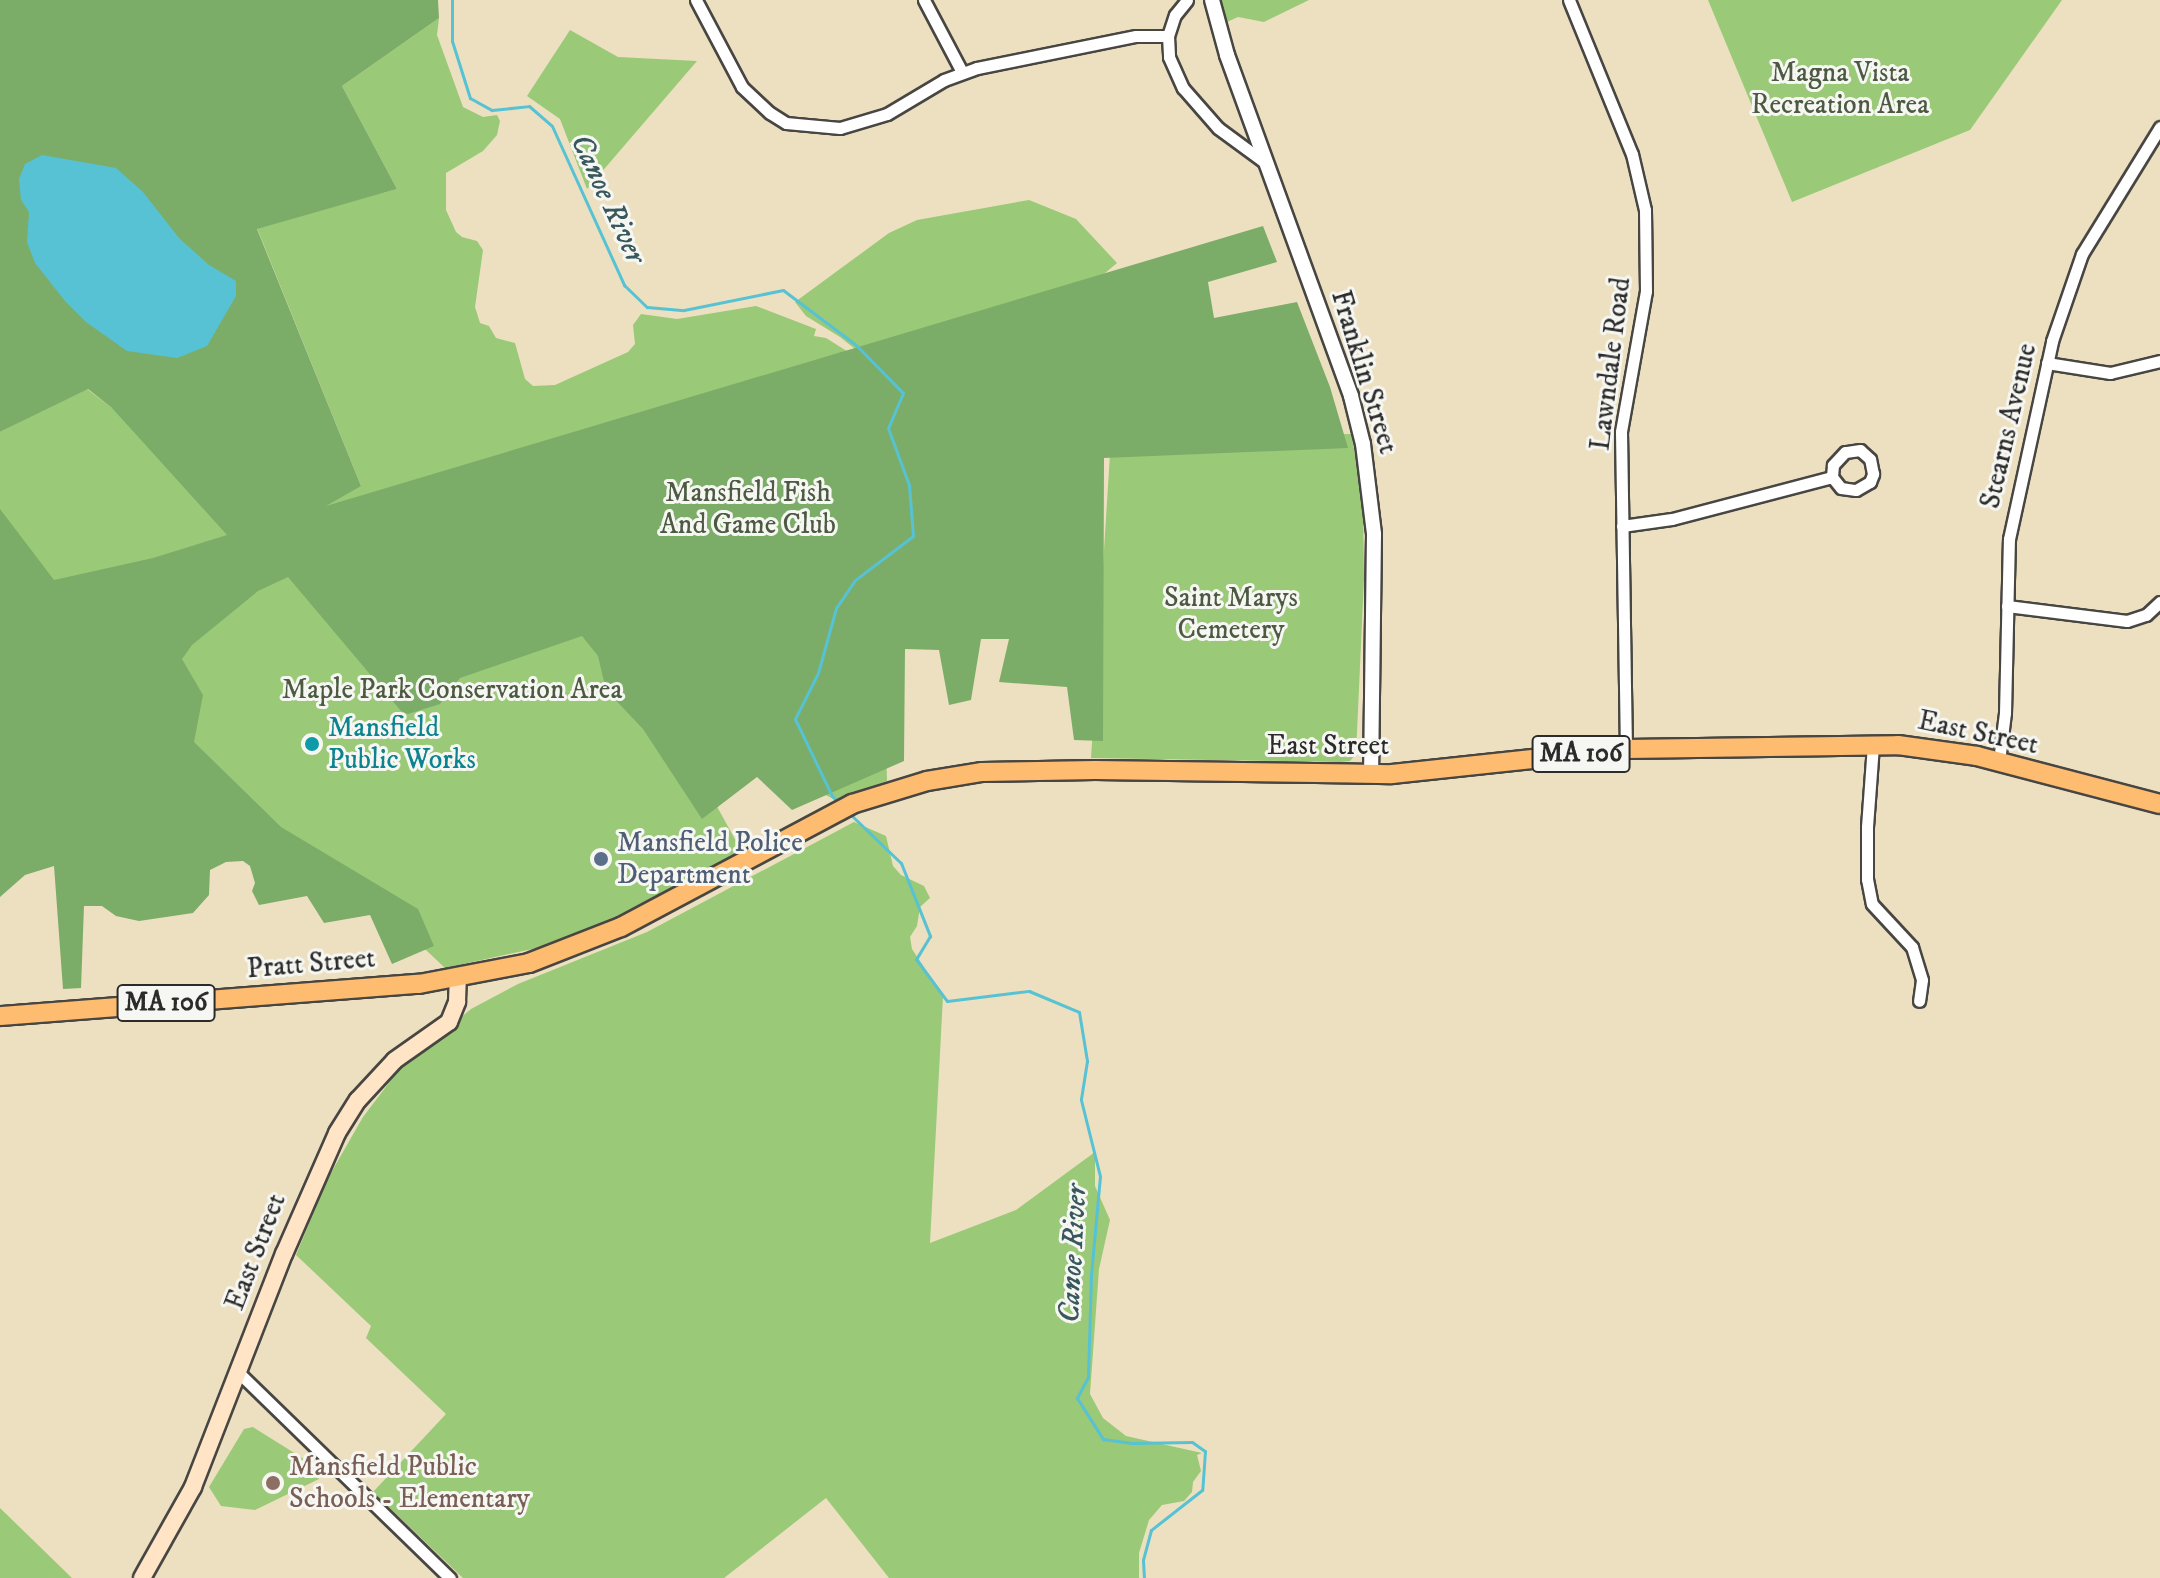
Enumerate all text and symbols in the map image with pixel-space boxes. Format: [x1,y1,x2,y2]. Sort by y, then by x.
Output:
park label: Magna Vista Recreation Area [1751,56,1929,122]
water label: Canoe River [561,129,653,269]
street label: Lawndale Road [1584,276,1638,452]
street label: Franklin Street [1323,286,1405,458]
street label: Stearns Avenue [1974,340,2044,512]
park label: Mansfield Fish And Game Club [660,476,836,542]
park label: Saint Marys Cemetery [1164,581,1298,647]
park label: Maple Park Conservation Area [282,673,622,707]
street label: East Street [1915,704,2041,762]
place label: Mansfield Public Works [328,711,476,777]
street label: East Street [1267,729,1389,763]
road number: MA 106 [1531,732,1631,776]
marker: Mansfield Public Works [303,735,321,753]
place label: Mansfield Police Department [617,826,803,892]
marker: Mansfield Police Department [592,850,610,868]
street label: Pratt Street [245,942,377,986]
road number: MA 106 [116,981,216,1025]
water label: Canoe River [1052,1184,1096,1324]
street label: East Street [218,1189,294,1315]
place label: Mansfield Public Schools - Elementary [289,1450,530,1516]
marker: Mansfield Public Schools - Elementary [264,1474,282,1492]

